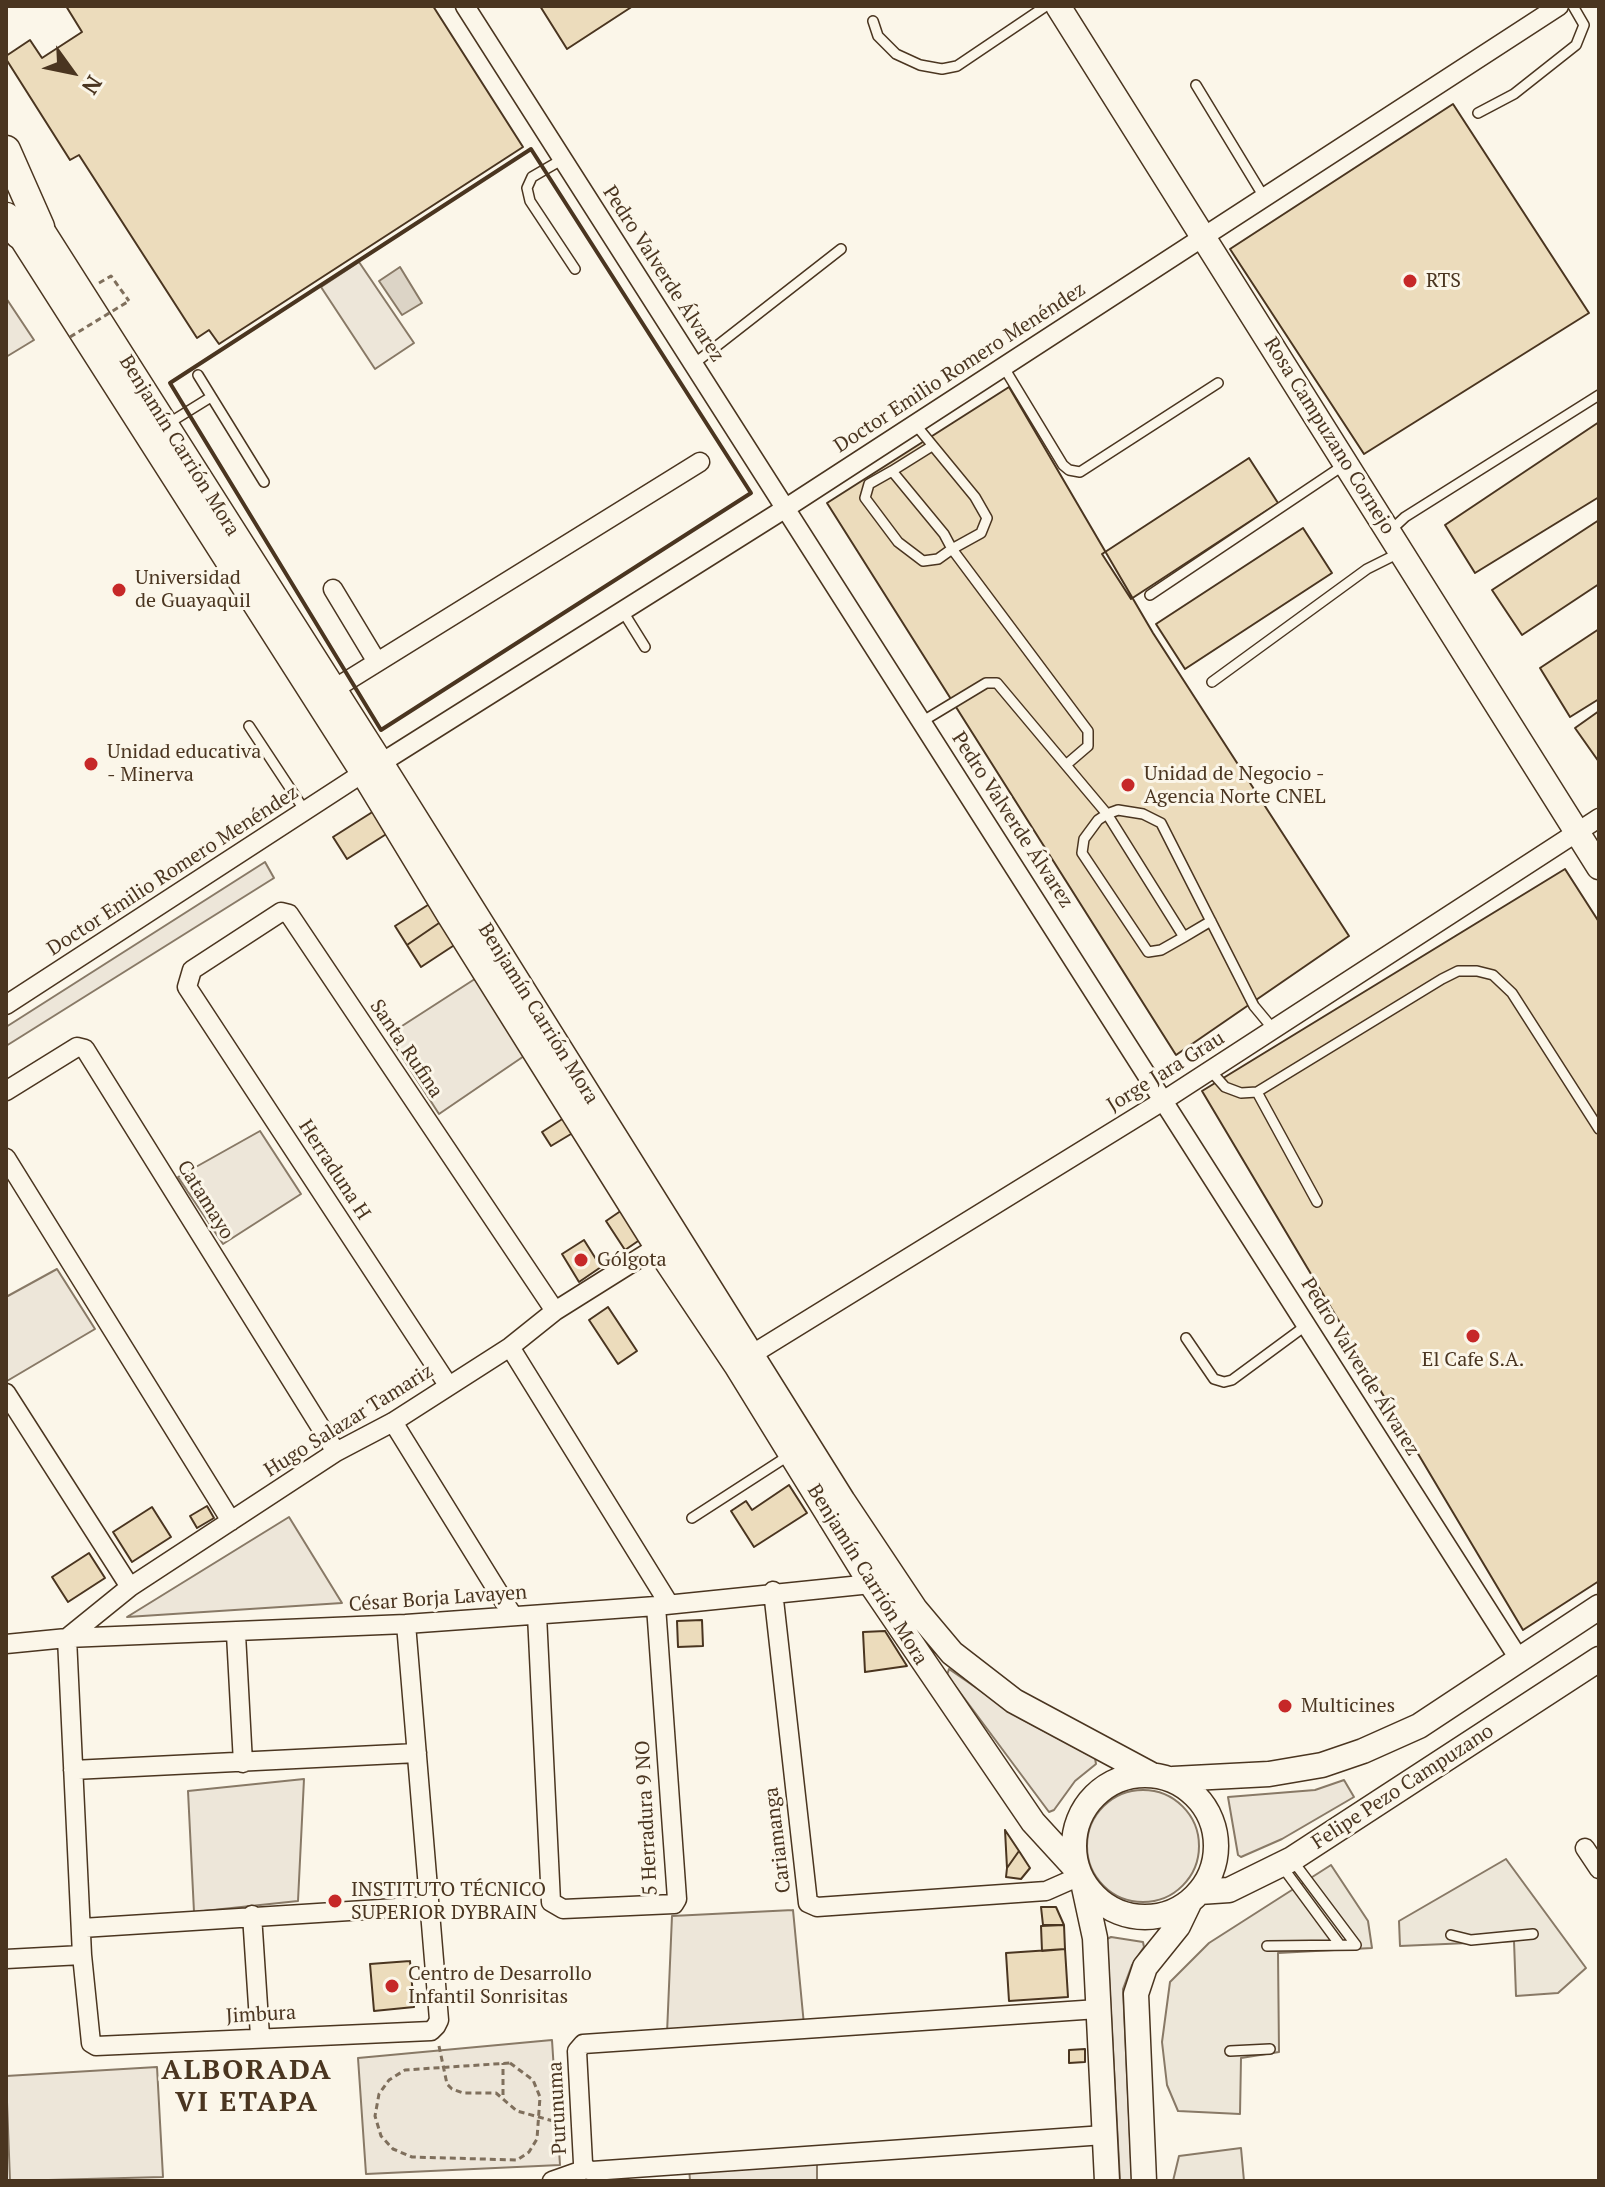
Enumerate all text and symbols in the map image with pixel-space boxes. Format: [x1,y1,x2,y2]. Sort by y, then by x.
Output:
north arrow [32,32,112,112]
text: N [76,70,109,100]
street label: Pedro Valverde Álvarez [597,182,729,366]
place label: RTS [1426,269,1461,293]
marker: RTS [1401,272,1419,290]
street label: Doctor Emilio Romero Menéndez [830,278,1090,458]
street label: Rosa Campuzano Cornejo [1259,333,1399,539]
street label: Benjamín Carrión Mora [114,351,244,541]
place label: Universidad de Guayaquil [135,566,251,613]
marker: Universidad de Guayaquil [110,581,128,599]
street label: Pedro Valverde Álvarez [946,728,1078,912]
place label: Unidad educativa - Minerva [107,740,261,787]
marker: Unidad educativa - Minerva [82,755,100,773]
place label: Unidad de Negocio - Agencia Norte CNEL [1144,762,1326,809]
marker: Unidad de Negocio - Agencia Norte CNEL [1119,776,1137,794]
street label: Doctor Emilio Romero Menéndez [43,781,303,961]
street label: Benjamín Carrión Mora [473,919,603,1109]
street label: Santa Rufina [364,995,448,1103]
street label: Jorge Jara Grau [1103,1026,1229,1118]
street label: Herraduna H [293,1116,375,1224]
street label: Catamayo [171,1156,239,1244]
place label: Gólgota [597,1248,667,1272]
marker: Gólgota [572,1251,590,1269]
street label: Pedro Valverde Álvarez [1296,1274,1424,1460]
marker: El Cafe S.A. [1464,1327,1482,1345]
place label: El Cafe S.A. [1422,1348,1524,1372]
street label: Hugo Salazar Tamariz [260,1359,438,1483]
street label: Benjamín Carrión Mora [802,1480,932,1670]
street label: César Borja Lavayen [348,1581,528,1617]
place label: Multicines [1301,1694,1395,1718]
marker: Multicines [1276,1697,1294,1715]
street label: Felipe Pezo Campuzano [1308,1719,1498,1855]
street label: 5 Herradura 9 NO [631,1740,663,1896]
street label: Cariamanga [760,1786,796,1894]
place label: INSTITUTO TÉCNICO SUPERIOR DYBRAIN [351,1878,546,1925]
marker: INSTITUTO TÉCNICO SUPERIOR DYBRAIN [326,1892,344,1910]
place label: Centro de Desarrollo Infantil Sonrisitas [408,1962,592,2009]
marker: Centro de Desarrollo Infantil Sonrisitas [383,1977,401,1995]
street label: Jimbura [225,2001,297,2029]
district label: ALBORADA VI ETAPA [161,2054,333,2120]
street label: Purunuma [544,2061,572,2155]

